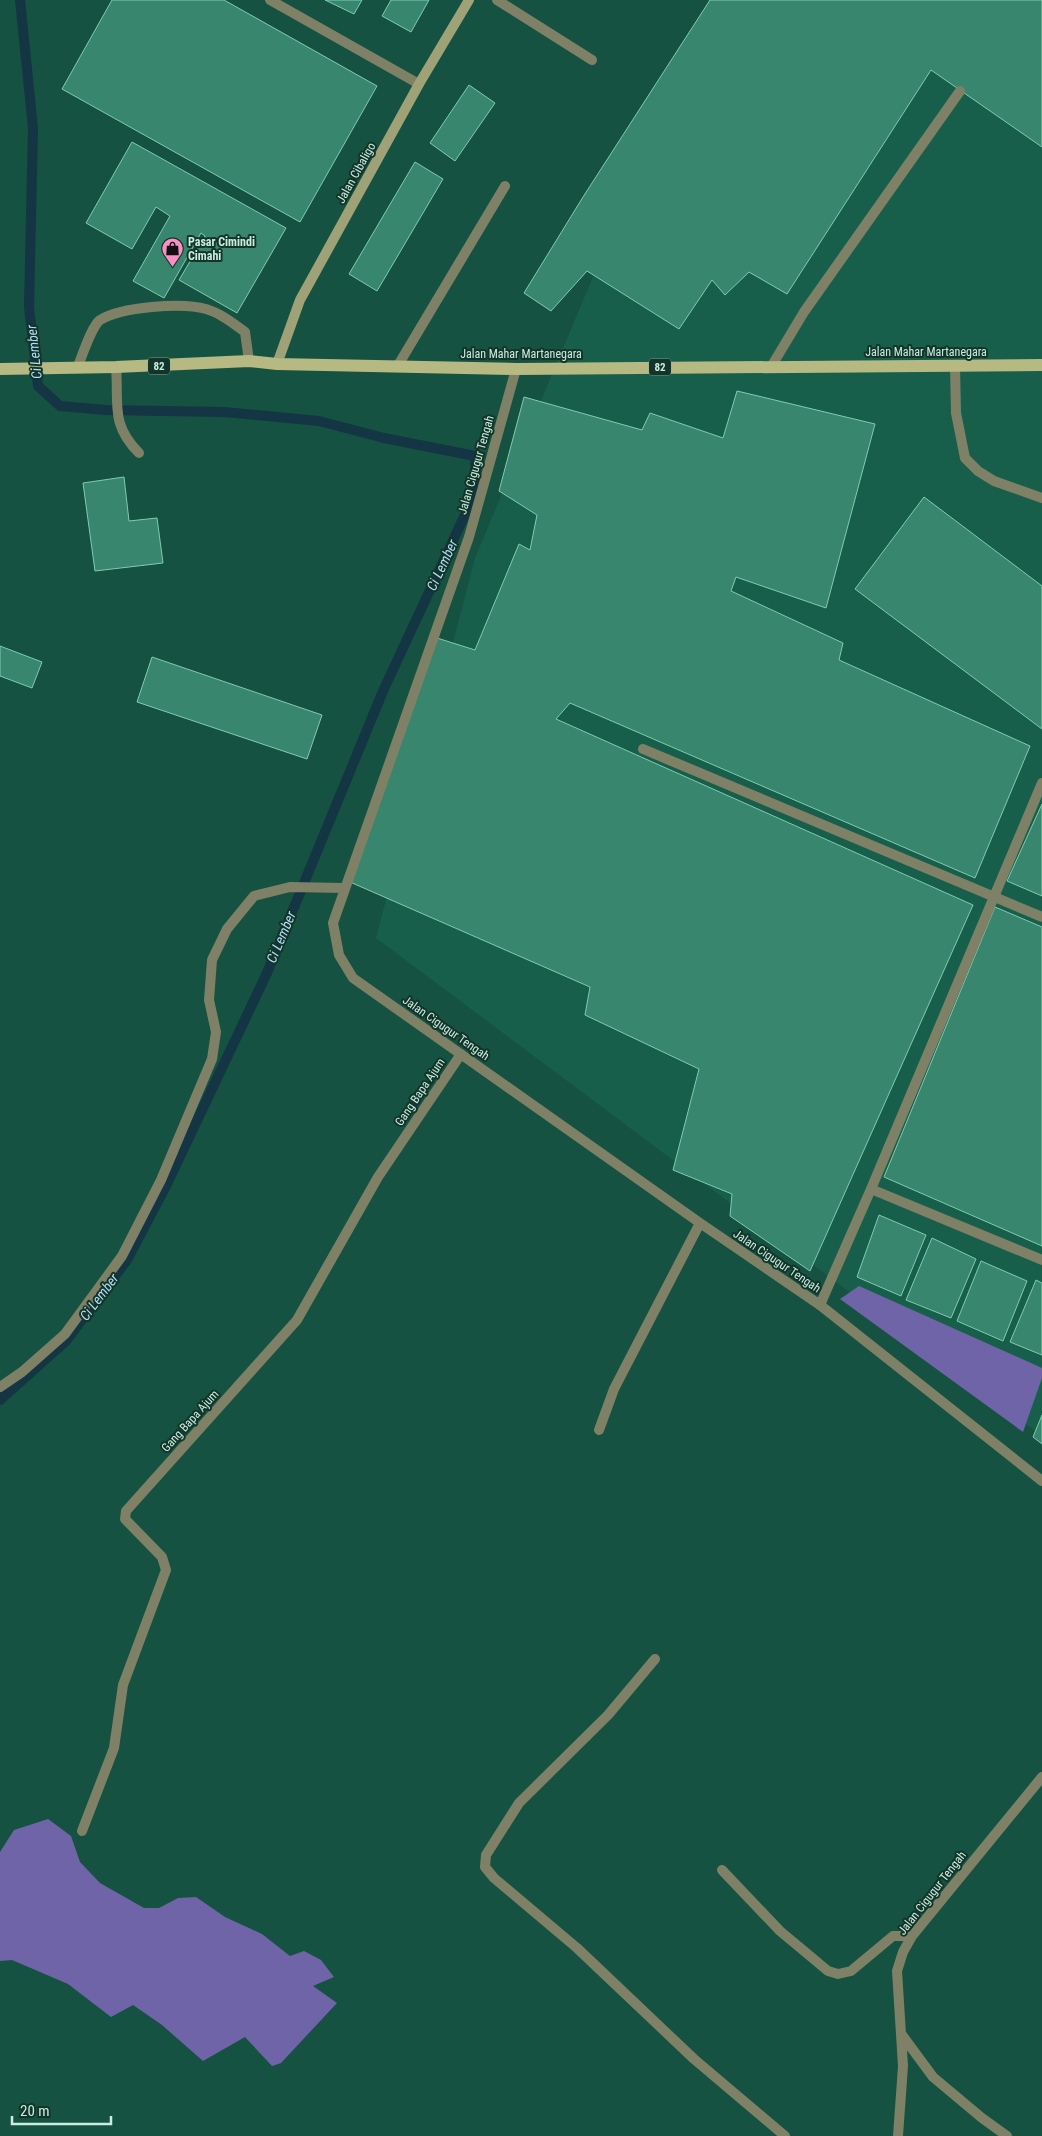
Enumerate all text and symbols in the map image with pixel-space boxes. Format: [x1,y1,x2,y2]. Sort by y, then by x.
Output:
street label: Jalan Cibaligo [334,140,378,206]
place label: Pasar Cimindi Cimahi [188,235,255,263]
shop icon: Pasar Cimindi Cimahi [160,237,184,268]
water label: Ci Lember [23,323,45,380]
street label: Jalan Mahar Martanegara [865,345,987,359]
street label: Jalan Mahar Martanegara [460,347,582,361]
road number: 82 [148,358,170,374]
road number: 82 [649,358,671,376]
street label: Jalan Cigugur Tengah [455,414,497,516]
water label: Ci Lember [423,536,461,593]
water label: Ci Lember [263,908,299,965]
street label: Jalan Cigugur Tengah [400,993,492,1063]
street label: Gang Bapa Ajum [392,1056,448,1128]
street label: Jalan Cigugur Tengah [731,1227,824,1296]
water label: Ci Lember [76,1270,122,1323]
street label: Gang Bapa Ajum [159,1387,221,1455]
street label: Jalan Cigugur Tengah [895,1848,969,1938]
scale bar [12,2094,111,2126]
text: 20 m [20,2102,50,2120]

